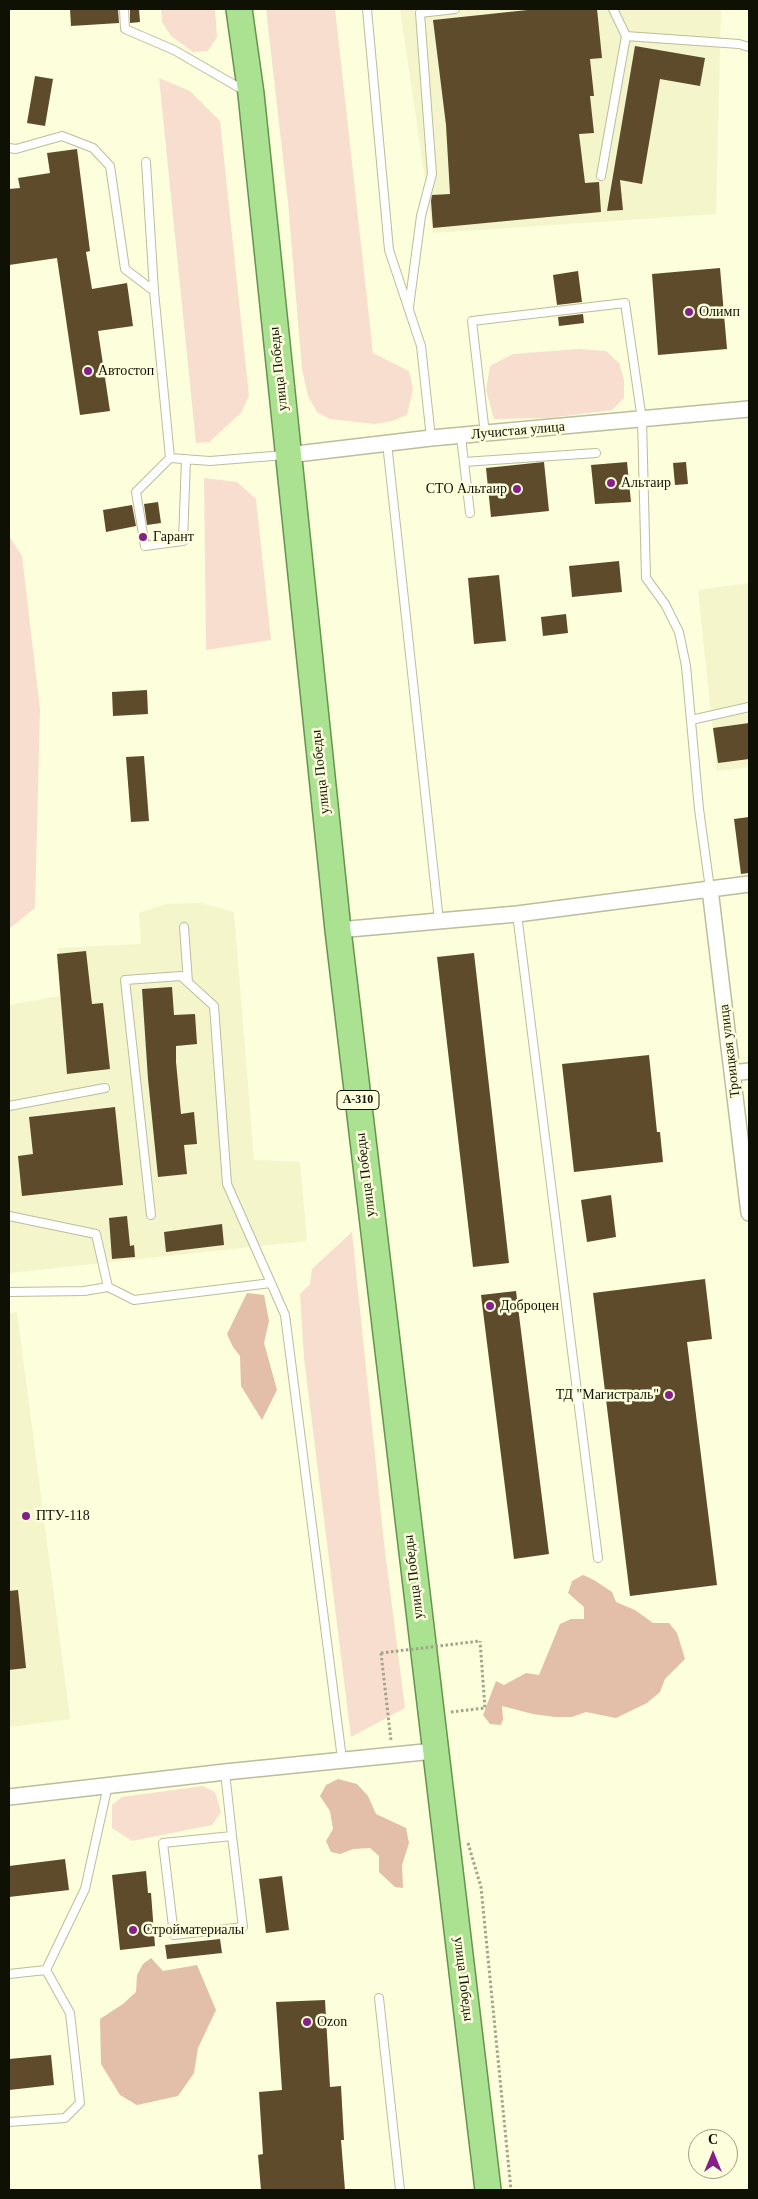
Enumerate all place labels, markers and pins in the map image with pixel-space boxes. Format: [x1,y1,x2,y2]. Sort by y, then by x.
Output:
place label: Олимп [699,304,740,320]
marker: Олимп [683,306,695,318]
place label: Автостоп [98,363,154,379]
marker: Автостоп [82,365,94,377]
place label: Альтаир [621,475,671,491]
marker: Альтаир [605,477,617,489]
place label: СТО Альтаир [426,481,507,497]
marker: СТО Альтаир [511,483,523,495]
place label: Гарант [153,529,194,545]
marker: Гарант [137,531,149,543]
place label: Доброцен [500,1298,559,1314]
marker: Доброцен [484,1300,496,1312]
place label: ТД "Магистраль" [556,1387,659,1403]
marker: ТД "Магистраль" [663,1389,675,1401]
place label: ПТУ-118 [36,1508,90,1524]
marker: ПТУ-118 [20,1510,32,1522]
place label: Стройматериалы [143,1922,244,1938]
marker: Стройматериалы [127,1924,139,1936]
place label: Ozon [317,2014,347,2030]
marker: Ozon [301,2016,313,2028]

